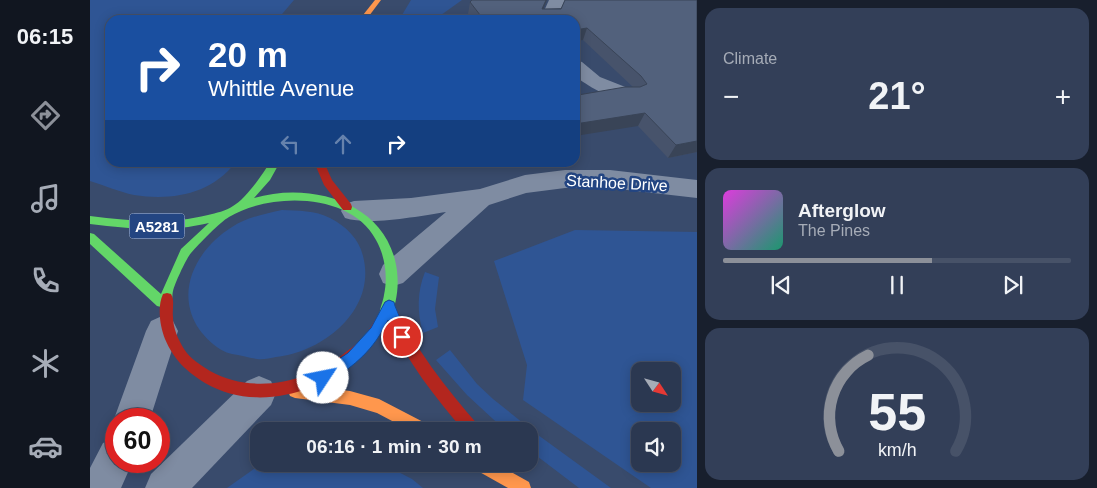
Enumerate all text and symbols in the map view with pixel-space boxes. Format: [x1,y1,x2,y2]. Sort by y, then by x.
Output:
text: 06:15 [17,24,73,49]
icon: right [125,35,190,100]
text: 20 m [208,35,288,74]
text: Climate [723,50,777,67]
text: 21° [868,75,926,117]
text: Whittle Avenue [208,76,354,101]
text: − [723,81,739,112]
text: + [1055,81,1071,112]
icon: directions [28,98,63,133]
icon: left [276,130,304,158]
icon: ahead [329,130,357,158]
icon: right [382,130,410,158]
street label: Stanhoe Drive [566,172,668,194]
icon: music [28,181,63,216]
text: Afterglow [798,200,886,221]
road number: A5281 [130,214,184,238]
text: The Pines [798,222,870,239]
icon: phone [28,263,63,298]
icon: previous [767,271,795,299]
icon: pause [883,271,911,299]
icon: next [999,271,1027,299]
pin [381,316,423,358]
icon: arrive [388,323,416,351]
icon: climate [28,346,63,381]
position arrow [296,351,348,403]
north arrow [631,362,681,412]
map controls [631,362,681,472]
text: 55 [868,383,926,441]
speed limit sign: 60 [105,408,170,473]
button: sound [631,422,681,472]
icon: car [28,429,63,464]
text: 06:16 · 1 min · 30 m [306,436,482,457]
text: km/h [878,440,916,460]

